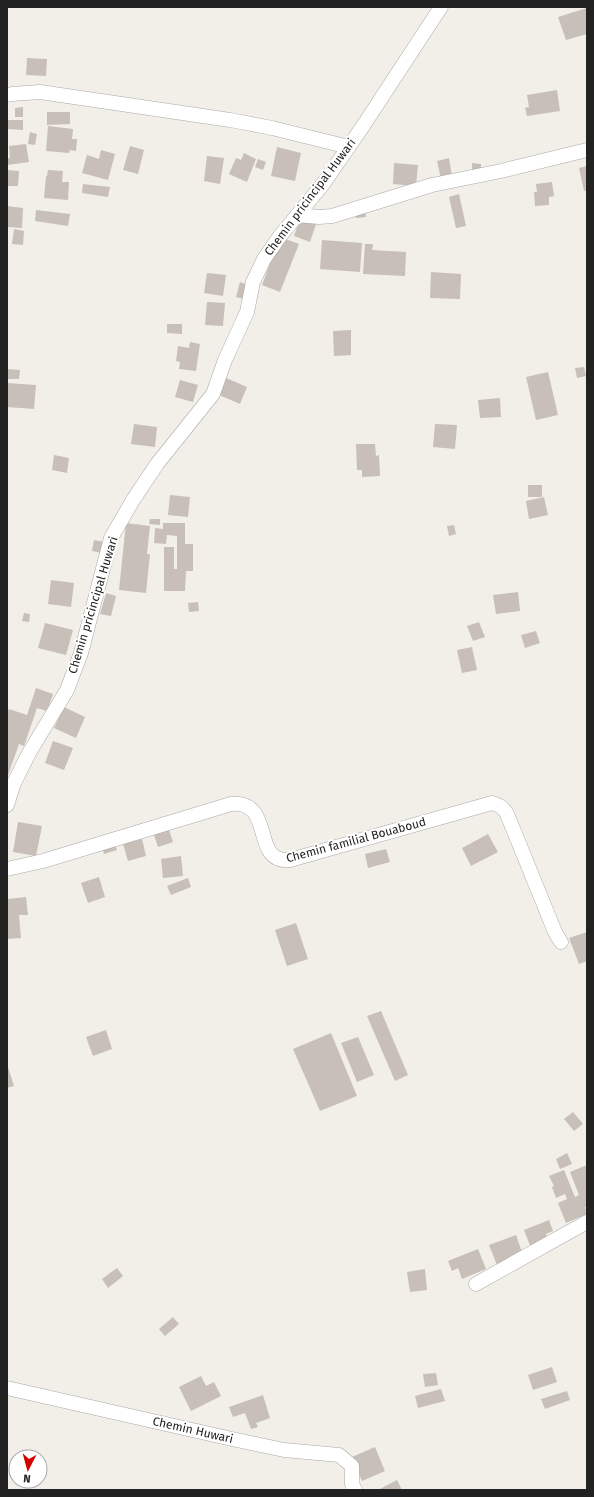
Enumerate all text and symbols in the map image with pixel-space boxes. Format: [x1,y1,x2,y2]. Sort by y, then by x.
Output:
street label: Chemin pricincipal Huwari [261,136,359,258]
street label: Chemin pricincipal Huwari [65,535,121,675]
street label: Chemin familial Bouaboud [285,815,427,865]
street label: Chemin Huwari [151,1414,235,1446]
north arrow [8,1449,48,1489]
text: N [23,1472,31,1485]

